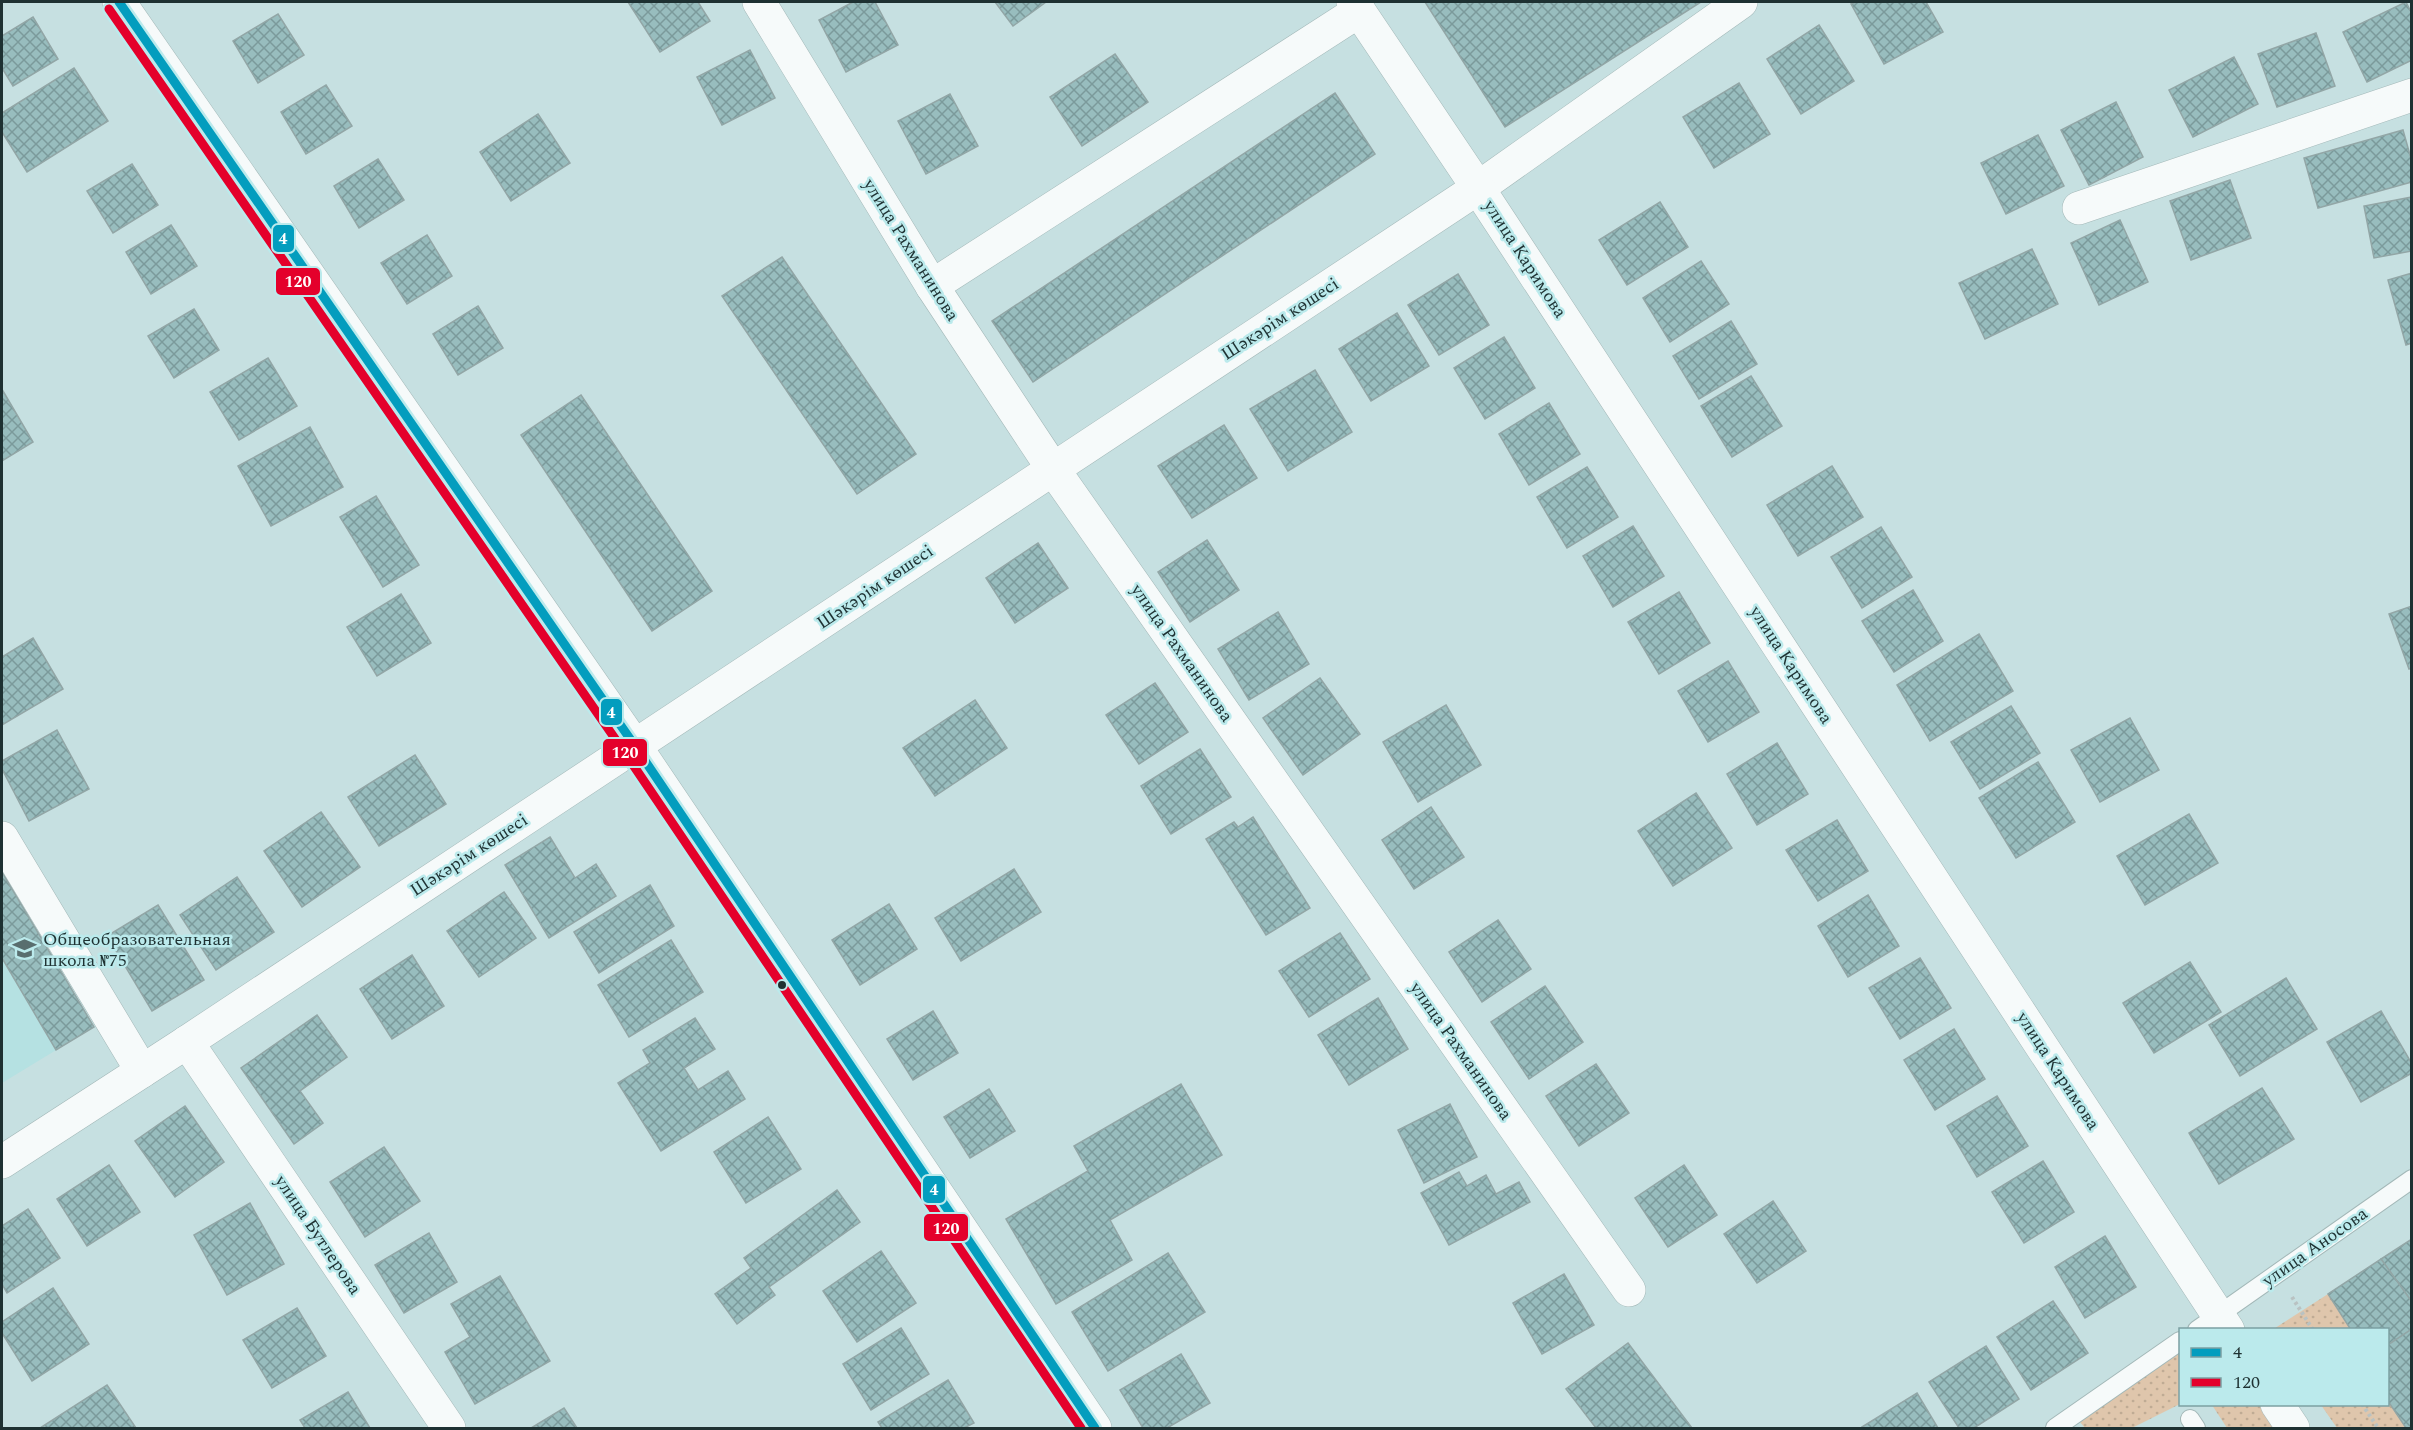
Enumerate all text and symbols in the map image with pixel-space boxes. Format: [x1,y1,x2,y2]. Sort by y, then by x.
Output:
street label: улица Рахманинова [856,173,966,327]
street label: улица Каримова [1476,194,1574,324]
line badge: 4 [272,224,295,253]
text: 4 [279,227,288,251]
line badge: 120 [275,267,321,296]
text: 120 [285,270,311,294]
street label: Шәкәрім көшесі [1216,271,1344,367]
street label: Шәкәрім көшесі [811,538,939,636]
street label: улица Рахманинова [1123,577,1240,728]
street label: улица Каримова [1742,600,1840,730]
line badge: 4 [600,698,623,726]
text: 4 [607,701,616,725]
line badge: 120 [602,738,648,767]
text: 120 [612,741,638,765]
street label: Шәкәрім көшесі [405,807,533,903]
place label: Общеобразовательная школа №75 [43,926,231,974]
school or university icon: Общеобразовательная школа №75 [12,936,38,962]
street label: улица Рахманинова [1402,975,1519,1126]
unlabelled marker [776,979,788,991]
street label: улица Каримова [2009,1006,2107,1136]
street label: улица Бутлерова [267,1169,368,1300]
line badge: 4 [922,1175,946,1204]
text: 4 [930,1178,939,1202]
street label: улица Аносова [2256,1200,2374,1294]
line badge: 120 [923,1213,969,1242]
text: 120 [933,1217,959,1241]
legend [2179,1328,2389,1406]
text: 4 [2233,1339,2242,1366]
text: 120 [2233,1369,2260,1396]

